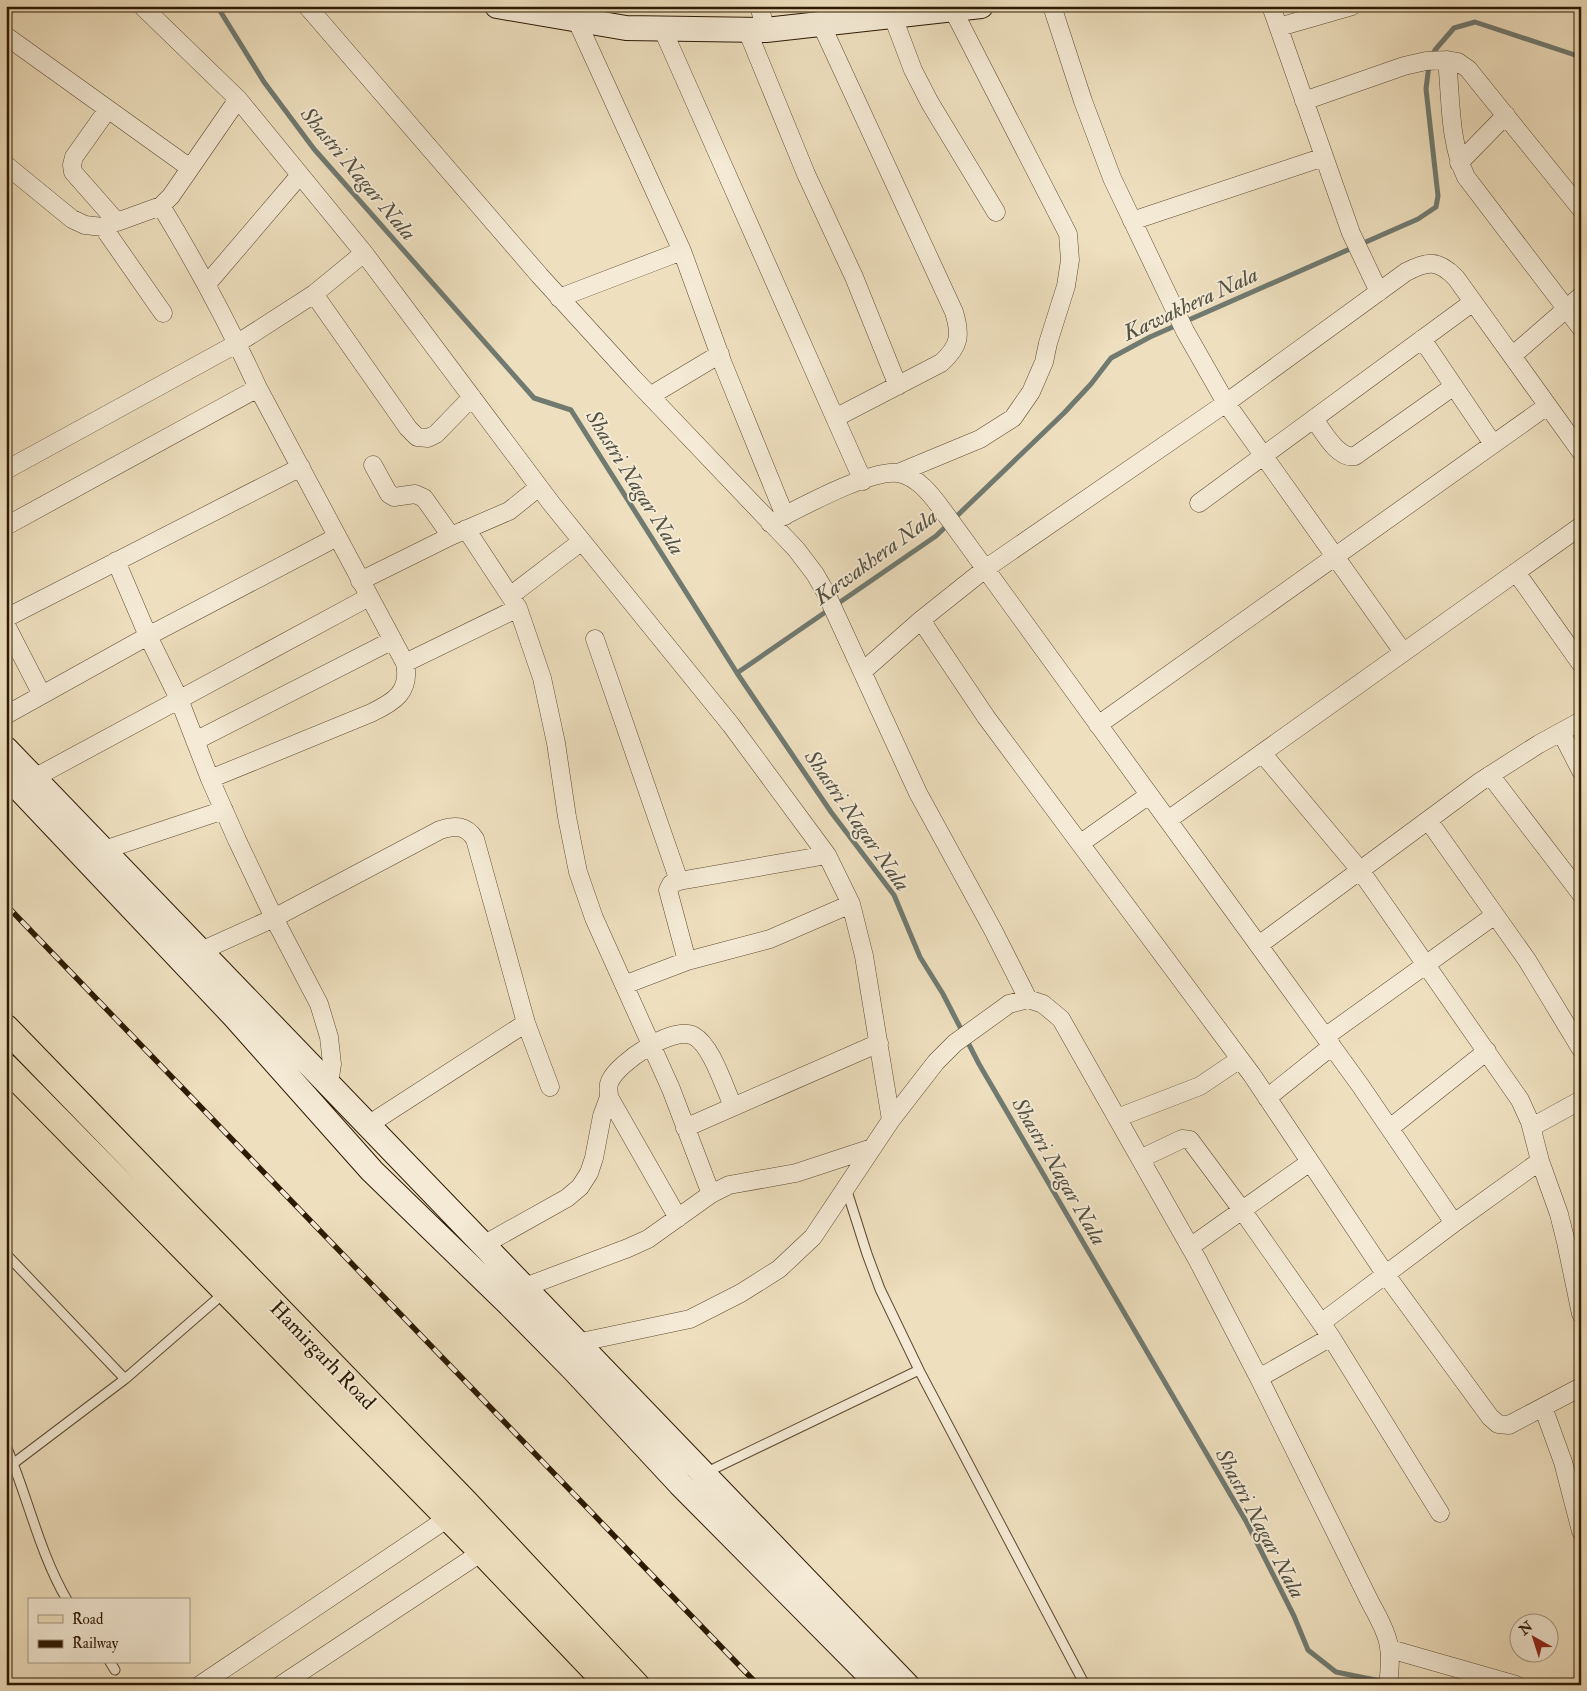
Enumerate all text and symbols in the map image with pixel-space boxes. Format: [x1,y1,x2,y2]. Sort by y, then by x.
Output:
water label: Shastri Nagar Nala [293,100,422,246]
water label: Kawakhera Nala [1117,260,1263,348]
water label: Shastri Nagar Nala [579,404,691,560]
water label: Kawakhera Nala [807,503,943,612]
water label: Shastri Nagar Nala [798,744,916,897]
water label: Shastri Nagar Nala [1005,1092,1113,1250]
street label: Hamirgarh Road [264,1295,382,1416]
water label: Shastri Nagar Nala [1208,1443,1311,1603]
legend [28,1598,190,1664]
text: Road [72,1610,104,1629]
north arrow [1510,1614,1560,1664]
text: N [1515,1617,1537,1639]
text: Railway [72,1634,119,1653]

